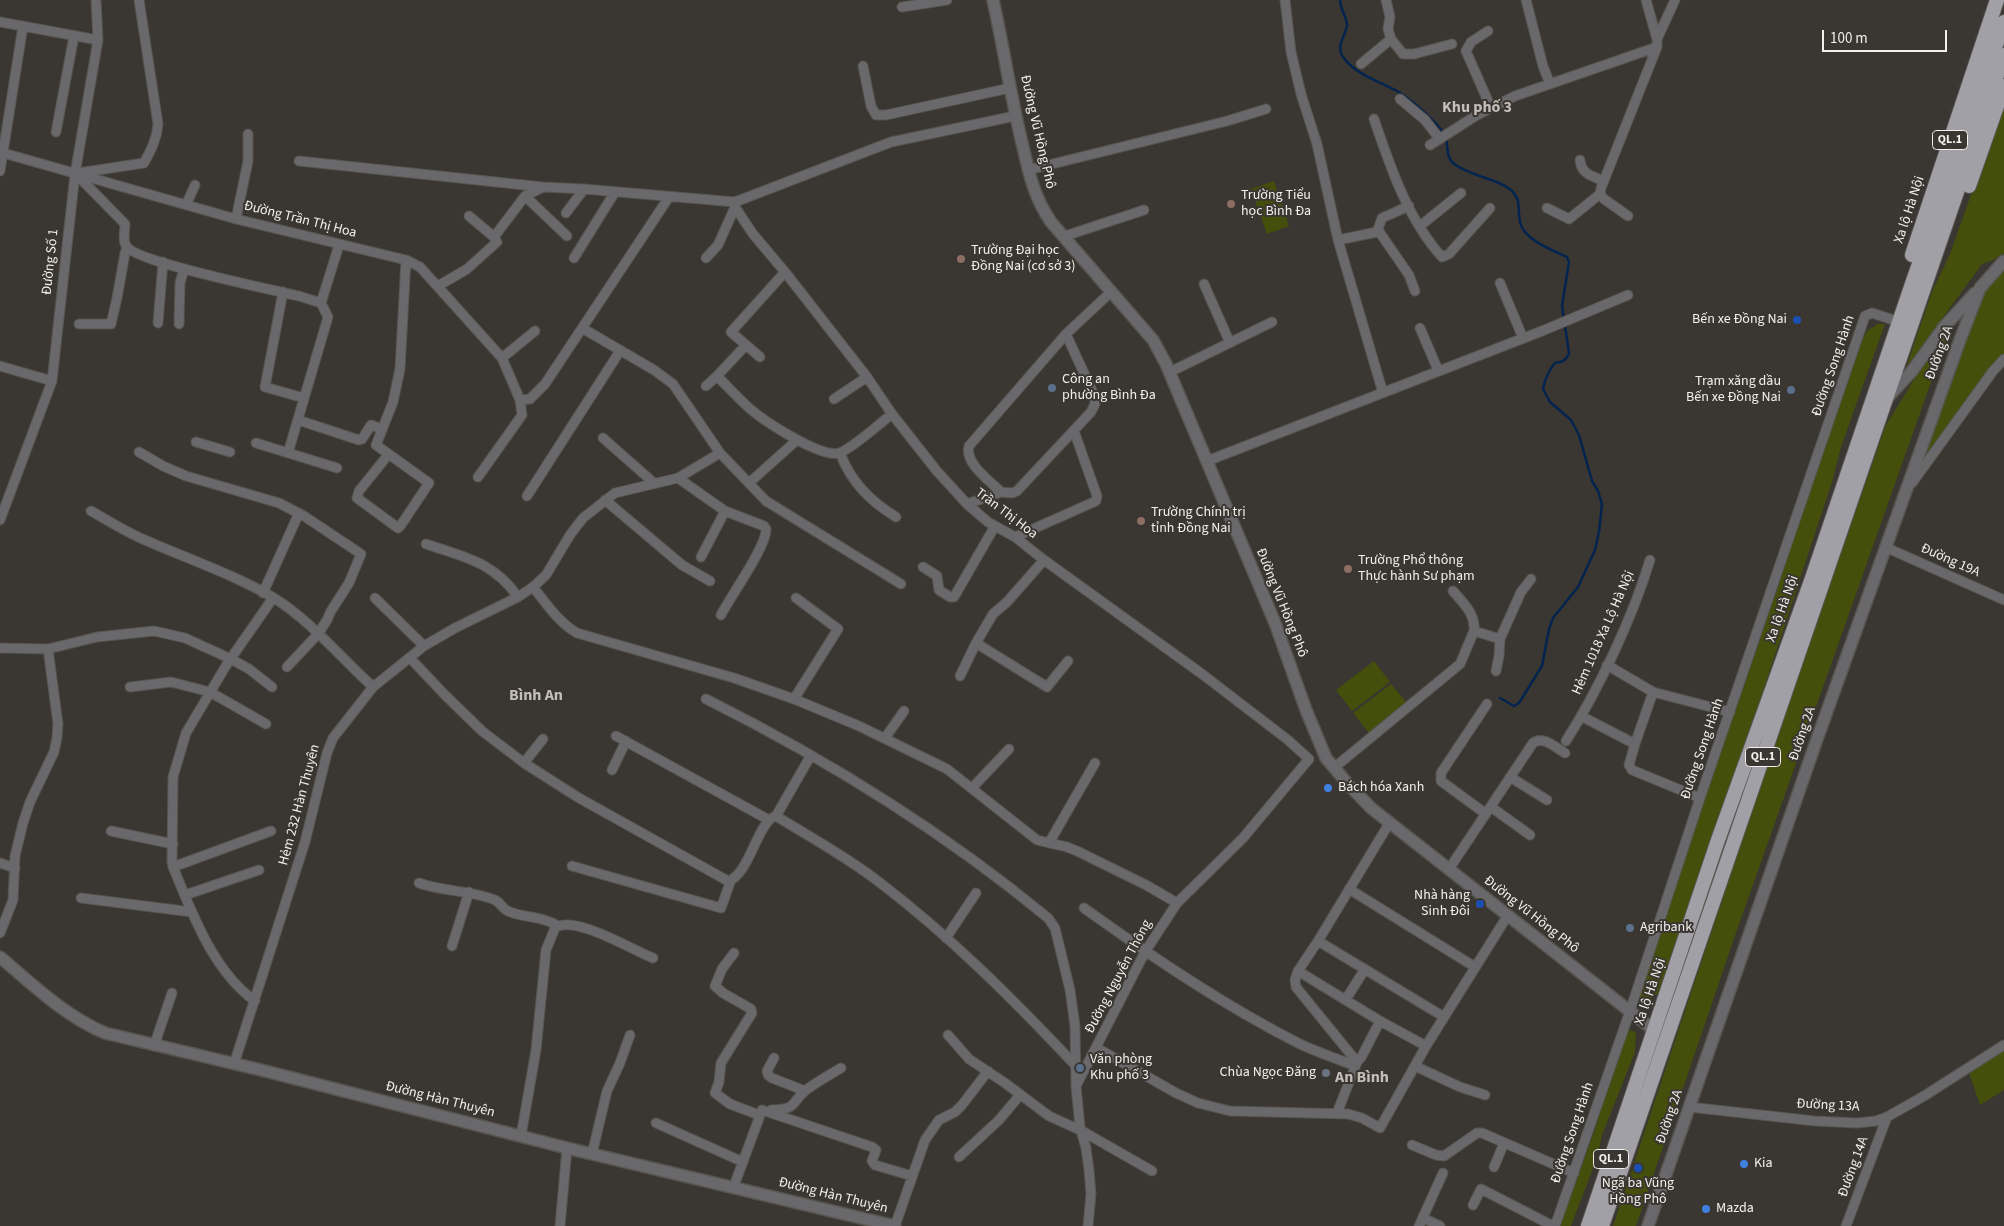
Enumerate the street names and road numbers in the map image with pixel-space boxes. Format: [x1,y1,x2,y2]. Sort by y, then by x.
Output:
street label: Đường Vũ Hồng Phô [1016,74,1058,190]
road number: QL.1 [1932,130,1968,150]
street label: Xa lộ Hà Nội [1891,174,1929,246]
street label: Đường Trần Thị Hoa [242,198,358,242]
street label: Đường Số 1 [39,228,63,296]
street label: Đường Song Hành [1809,313,1859,419]
street label: Đường 2A [1923,324,1957,382]
street label: Trần Thị Hoa [971,485,1041,543]
street label: Đường 19A [1918,540,1982,582]
street label: Đường Vũ Hồng Phô [1251,546,1311,660]
street label: Hẻm 1018 Xa Lộ Hà Nội [1569,568,1639,698]
street label: Xa lộ Hà Nội [1763,573,1803,645]
street label: Đường Song Hành [1678,696,1728,802]
street label: Đường 2A [1786,705,1820,763]
street label: Hẻm 232 Hàn Thuyên [276,743,324,867]
road number: QL.1 [1746,748,1780,766]
street label: Đường Vũ Hồng Phô [1480,873,1582,957]
street label: Đường Nguyễn Thông [1082,917,1156,1037]
street label: Xa lộ Hà Nội [1632,956,1670,1028]
street label: Đường Hàn Thuyên [384,1078,496,1122]
street label: Đường Song Hành [1548,1080,1598,1186]
street label: Đường 2A [1653,1088,1687,1146]
street label: Đường 13A [1796,1096,1860,1116]
street label: Đường 14A [1835,1134,1873,1200]
road number: QL.1 [1594,1150,1628,1168]
street label: Đường Hàn Thuyên [777,1174,889,1218]

